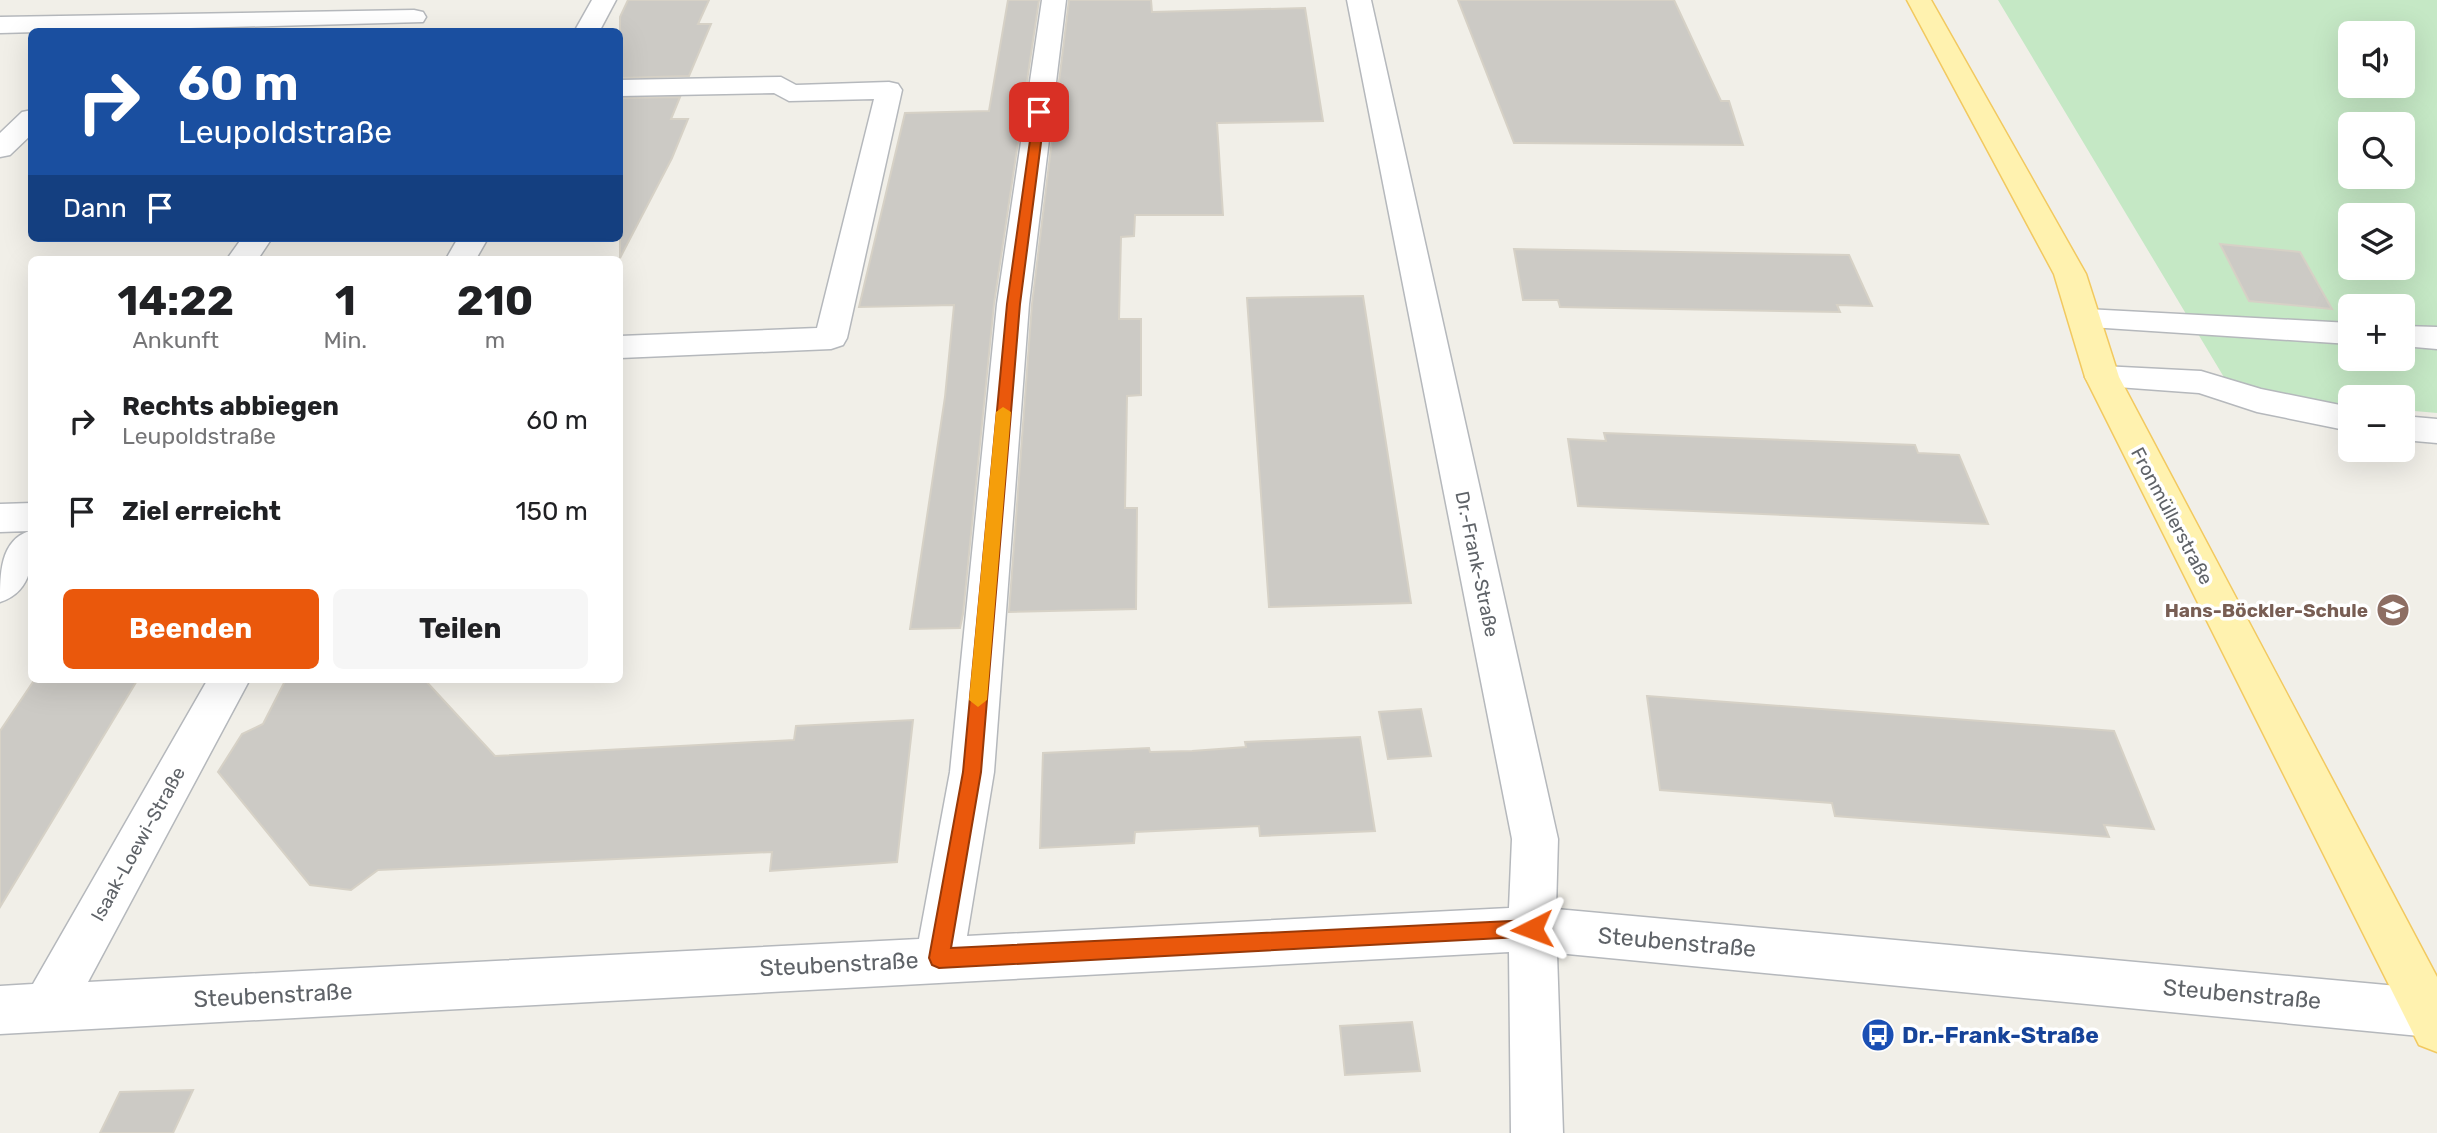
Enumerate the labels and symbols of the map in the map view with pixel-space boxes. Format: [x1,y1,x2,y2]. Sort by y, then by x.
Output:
pin [1009,82,1069,142]
street label: Fronmüllerstraße [2126,443,2218,589]
street label: Dr.-Frank-Straße [1450,489,1504,639]
school or university icon: Hans-Böckler-Schule [2374,591,2412,629]
place label: Hans-Böckler-Schule [2165,599,2368,622]
street label: Isaak-Loewi-Straße [86,763,190,925]
position arrow [1495,892,1569,966]
street label: Steubenstraße [1597,921,1757,963]
street label: Steubenstraße [759,946,919,982]
street label: Steubenstraße [2162,973,2322,1015]
street label: Steubenstraße [193,977,353,1013]
bus stop icon: Dr.-Frank-Straße [1859,1016,1897,1054]
place label: Dr.-Frank-Straße [1902,1021,2099,1049]

